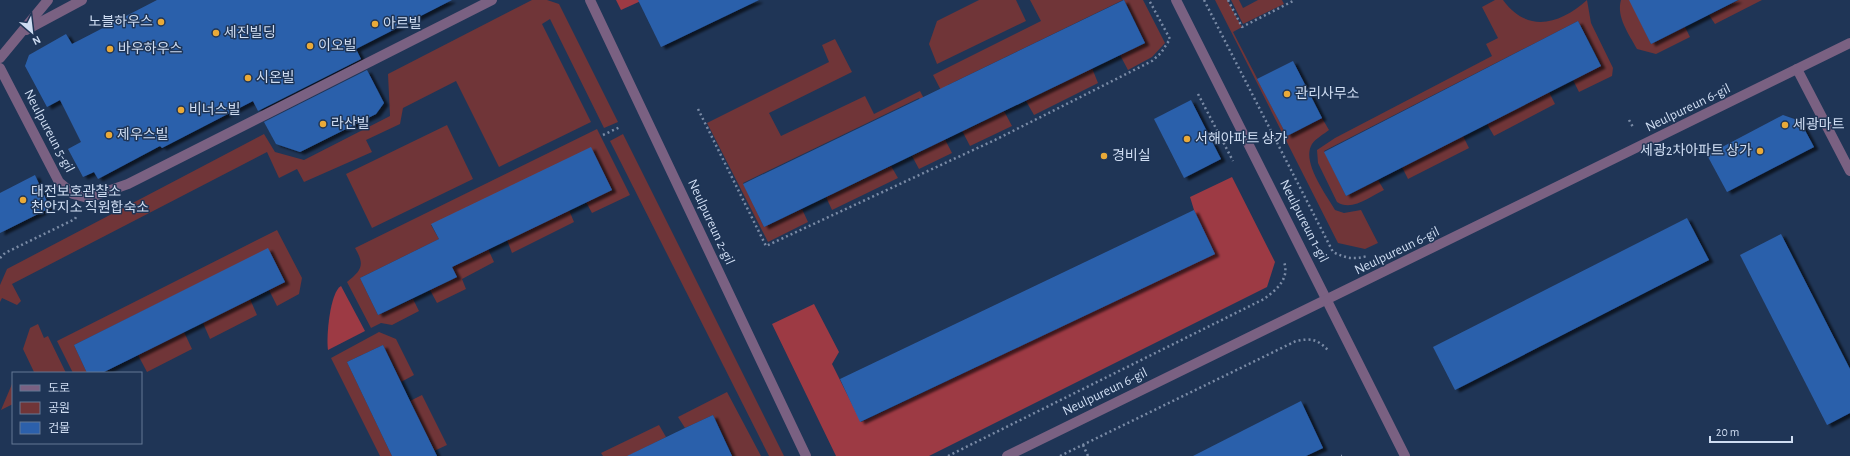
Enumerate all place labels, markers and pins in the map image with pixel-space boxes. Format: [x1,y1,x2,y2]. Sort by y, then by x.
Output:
place label: 노블하우스 [89,14,153,29]
place label: 아르빌 [383,16,422,31]
marker: 노블하우스 [156,17,166,27]
marker: 아르빌 [370,19,380,29]
place label: 세진빌딩 [224,25,276,40]
marker: 세진빌딩 [211,28,221,38]
place label: 이오빌 [318,38,357,53]
place label: 바우하우스 [118,41,183,56]
marker: 이오빌 [305,41,315,51]
marker: 바우하우스 [105,44,115,54]
place label: 시온빌 [256,70,295,85]
marker: 시온빌 [243,73,253,83]
place label: 관리사무소 [1295,86,1360,101]
marker: 관리사무소 [1282,89,1292,99]
place label: 비너스빌 [189,102,241,117]
marker: 비너스빌 [176,105,186,115]
place label: 라산빌 [331,116,370,131]
place label: 세광마트 [1793,117,1845,132]
marker: 라산빌 [318,119,328,129]
marker: 세광마트 [1780,120,1790,130]
place label: 제우스빌 [117,127,169,142]
marker: 제우스빌 [104,130,114,140]
place label: 서해아파트 상가 [1195,131,1288,146]
marker: 서해아파트 상가 [1182,134,1192,144]
place label: 세광2차아파트 상가 [1640,143,1752,158]
marker: 세광2차아파트 상가 [1755,146,1765,156]
place label: 경비실 [1112,148,1151,163]
marker: 경비실 [1099,151,1109,161]
place label: 대전보호관찰소 천안지소 직원합숙소 [31,184,149,215]
marker: 대전보호관찰소 천안지소 직원합숙소 [18,195,28,205]

